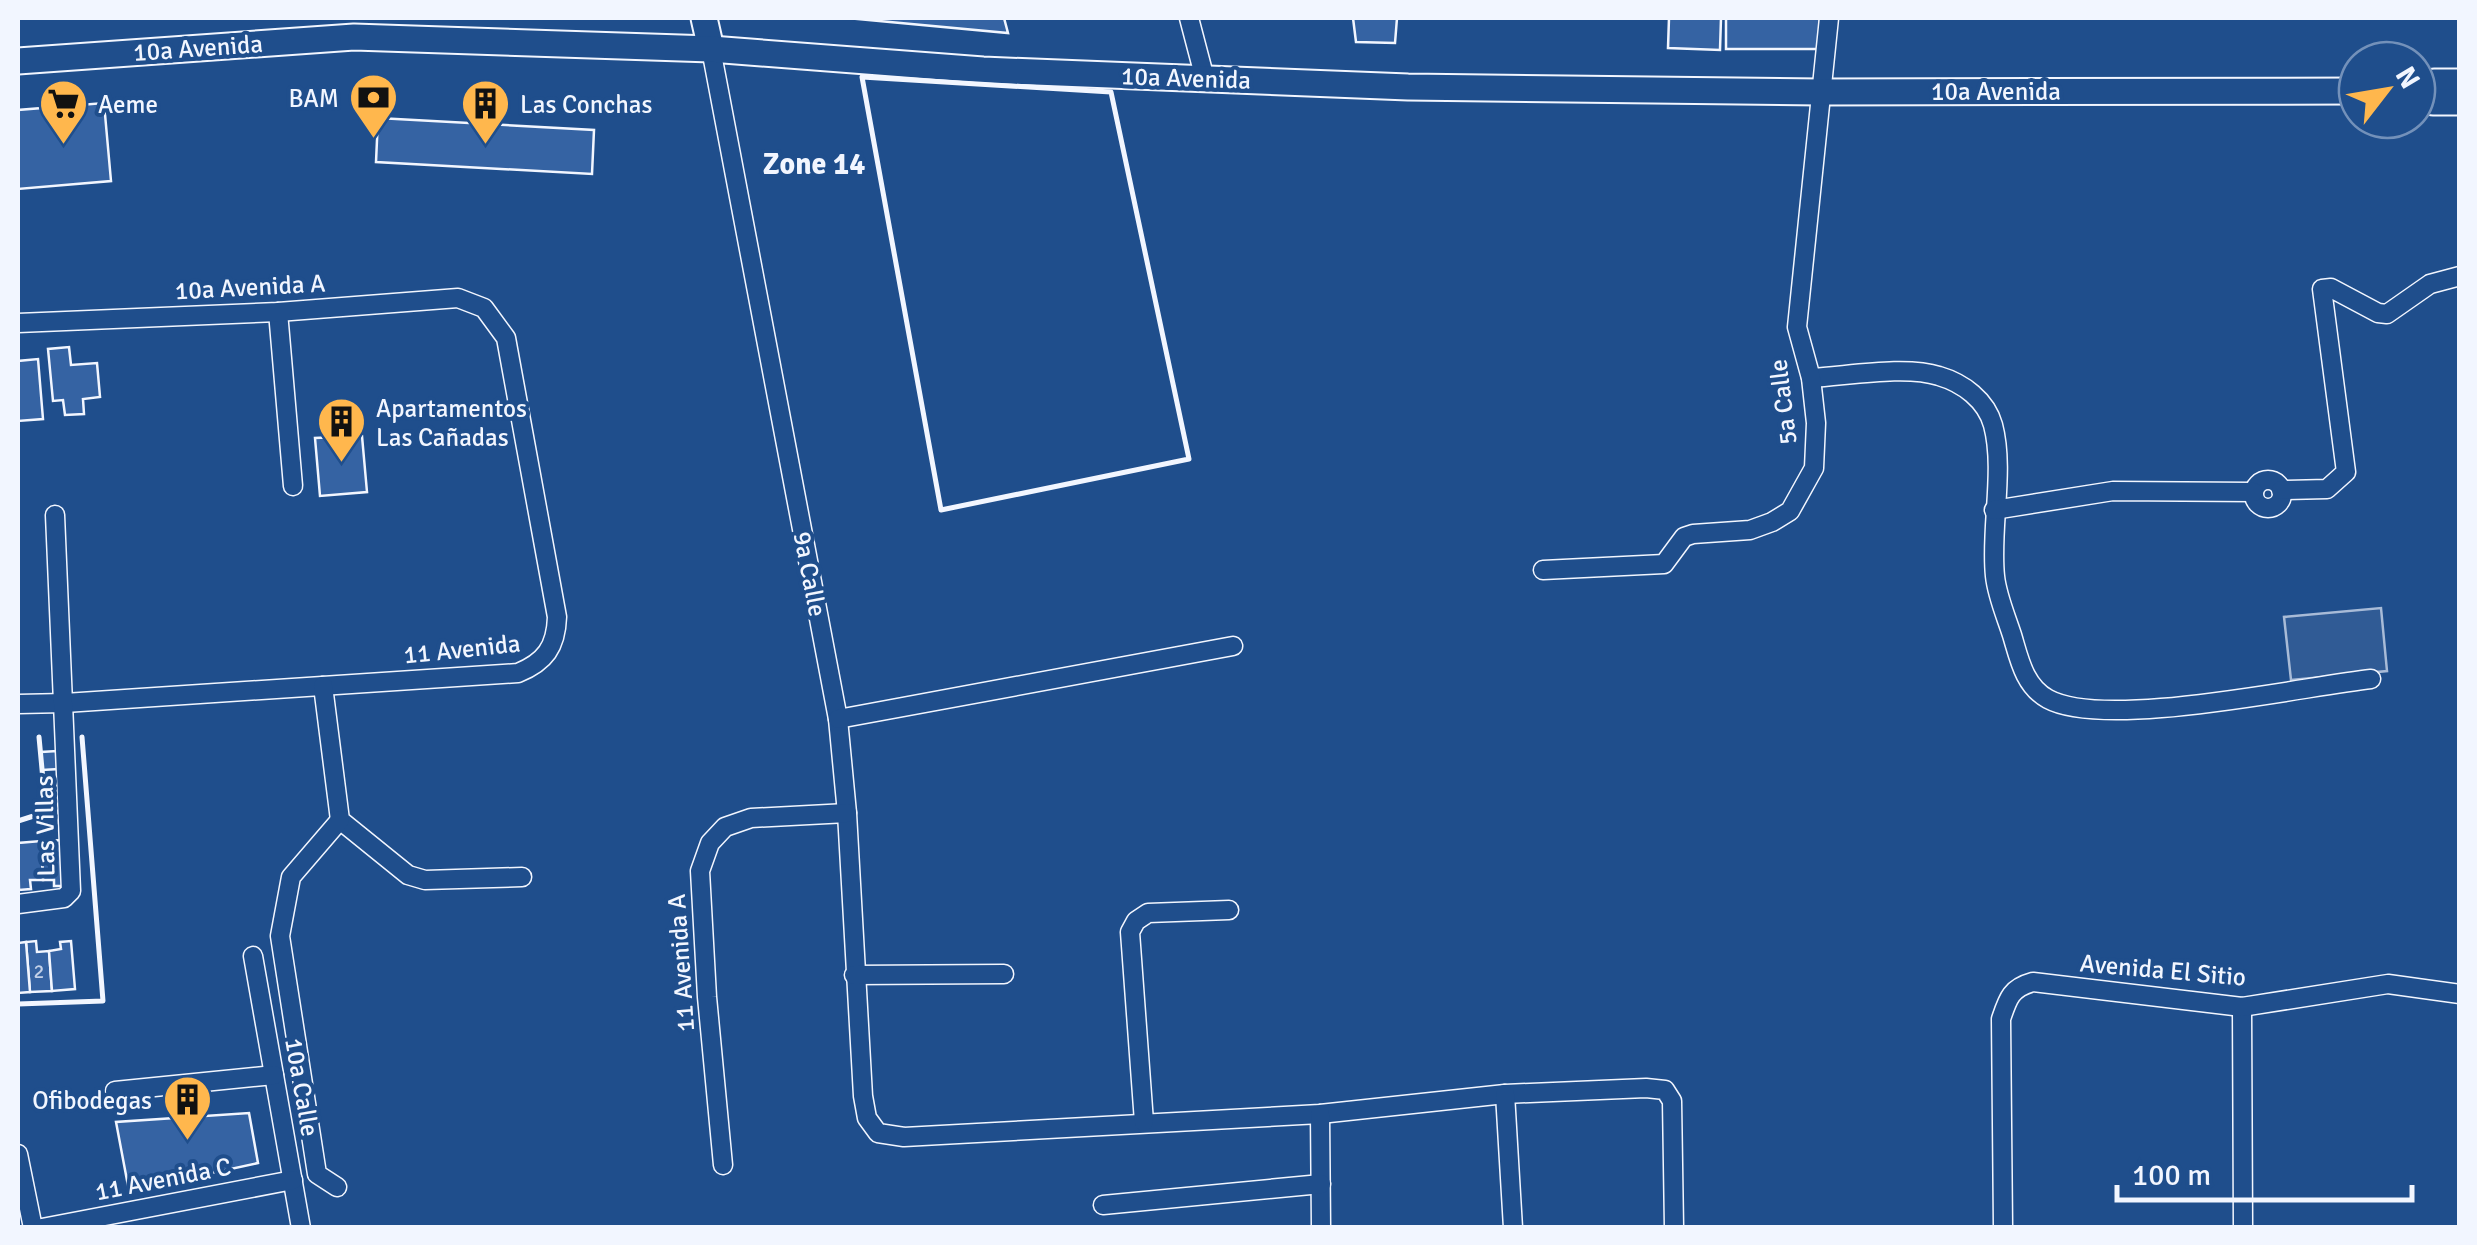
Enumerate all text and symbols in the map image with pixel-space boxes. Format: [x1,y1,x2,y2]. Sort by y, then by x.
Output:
street label: 10a Avenida [132,28,264,68]
north arrow [2337,40,2437,140]
street label: 10a Avenida [1121,60,1251,96]
text: N [2388,61,2427,95]
bank icon: BAM [348,72,400,140]
street label: 10a Avenida [1931,76,2061,107]
supermarket icon: Aeme [37,78,89,146]
building icon: Las Conchas [459,78,511,146]
place label: BAM [288,83,339,114]
place label: Aeme [98,89,158,120]
place label: Las Conchas [520,89,653,120]
district label: Zone 14 [763,146,866,183]
street label: 10a Avenida A [174,268,326,306]
street label: 5a Calle [1762,357,1804,447]
place label: Apartamentos Las Cañadas [376,393,527,453]
building icon: Apartamentos Las Cañadas [315,396,367,464]
street label: 9a Calle [787,529,833,619]
street label: 11 Avenida [402,627,522,671]
street label: Las Villas [29,775,61,877]
street label: 11 Avenida A [661,893,701,1033]
street label: Avenida El Sitio [2079,947,2247,993]
house number: 2 [34,959,44,984]
street label: 10a Calle [278,1035,326,1139]
building icon: Ofibodegas [161,1074,213,1142]
place label: Ofibodegas [32,1085,152,1116]
scale bar [2117,1140,2412,1202]
street label: 11 Avenida C [92,1151,234,1207]
text: 100 m [2132,1157,2211,1194]

